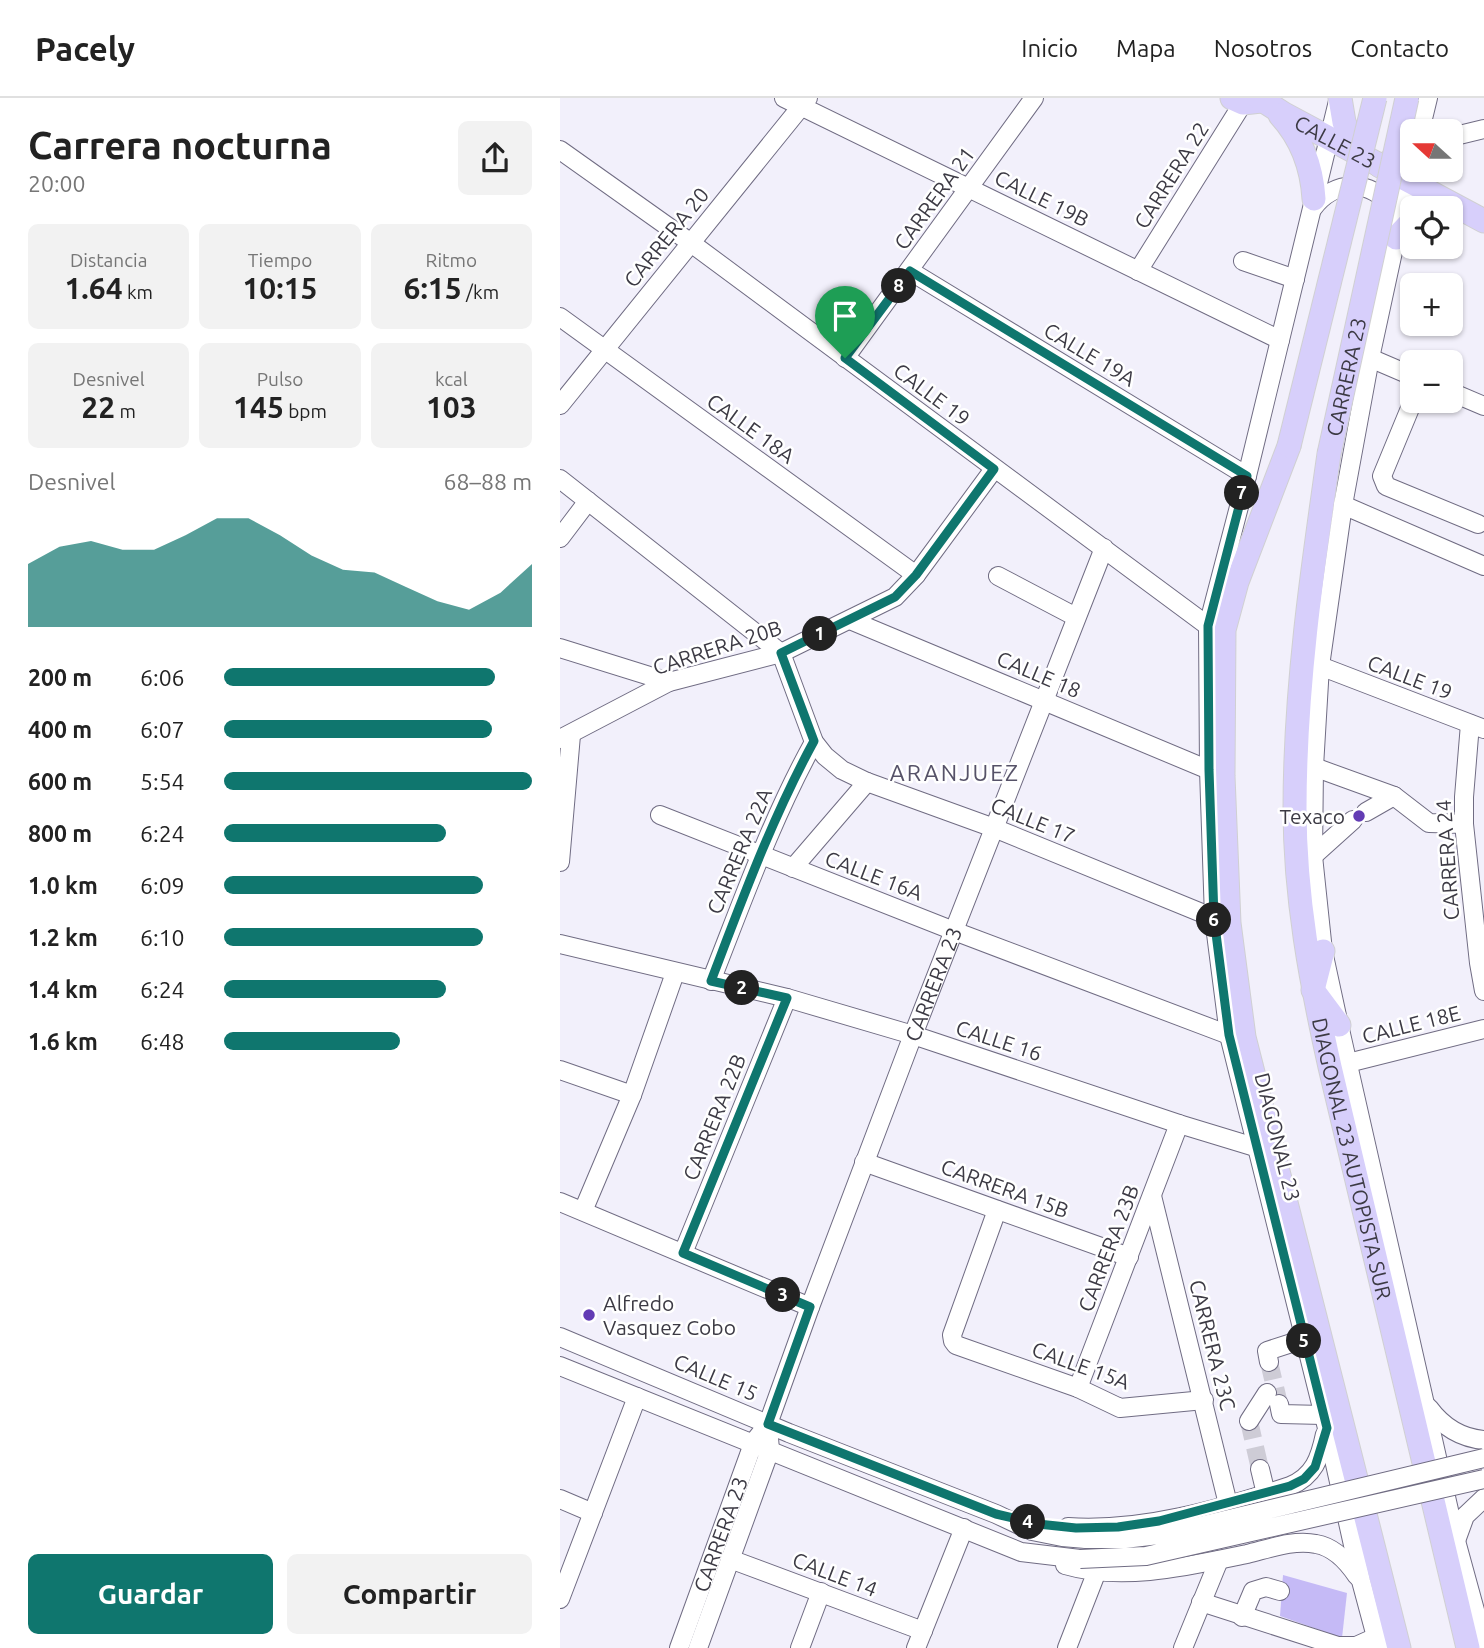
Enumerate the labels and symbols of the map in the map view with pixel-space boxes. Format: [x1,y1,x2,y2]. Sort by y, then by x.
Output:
street label: CALLE 23 [1291,110,1380,173]
street label: CARRERA 22 [1129,117,1213,233]
north arrow [1400,119,1463,182]
street label: CARRERA 21 [889,142,979,254]
street label: CALLE 19B [991,165,1093,231]
street label: CARRERA 20 [619,182,713,292]
pin: 8 [882,268,916,304]
pin [815,286,875,358]
street label: CARRERA 23 [1321,315,1371,438]
street label: CALLE 19A [1040,317,1140,391]
street label: CALLE 19 [889,358,975,430]
street label: CALLE 18A [703,388,800,468]
pin: 7 [1224,476,1260,510]
street label: CARRERA 20B [649,615,785,679]
pin: 1 [803,616,838,652]
street label: CALLE 18 [993,646,1085,702]
street label: CALLE 19 [1364,650,1456,704]
district label: ARANJUEZ [890,760,1020,785]
street label: CARRERA 22A [702,784,776,918]
street label: CALLE 17 [987,792,1079,848]
street label: CARRERA 24 [1431,799,1463,921]
place label: Texaco [1279,804,1345,828]
marker: Texaco [1351,808,1367,824]
street label: CALLE 16A [822,845,926,905]
pin: 6 [1196,902,1232,938]
street label: CARRERA 23 [900,923,966,1045]
pin: 2 [724,970,760,1006]
street label: CALLE 18E [1359,1000,1463,1048]
street label: CALLE 16 [953,1015,1045,1065]
street label: DIAGONAL 23 AUTOPISTA SUR [1308,1016,1397,1302]
street label: CARRERA 22B [678,1050,750,1184]
street label: DIAGONAL 23 [1250,1070,1306,1204]
street label: CARRERA 15B [938,1154,1072,1222]
street label: CARRERA 23B [1073,1181,1143,1315]
street label: CARRERA 23C [1185,1277,1241,1413]
pin: 3 [766,1278,801,1312]
place label: Alfredo Vasquez Cobo [603,1291,736,1339]
marker: Alfredo Vasquez Cobo [581,1307,597,1323]
pin: 5 [1286,1324,1322,1358]
street label: CALLE 15A [1029,1336,1134,1394]
street label: CALLE 15 [670,1349,762,1405]
street label: CARRERA 23 [688,1473,752,1595]
pin: 4 [1010,1504,1046,1540]
street label: CALLE 14 [789,1547,881,1601]

